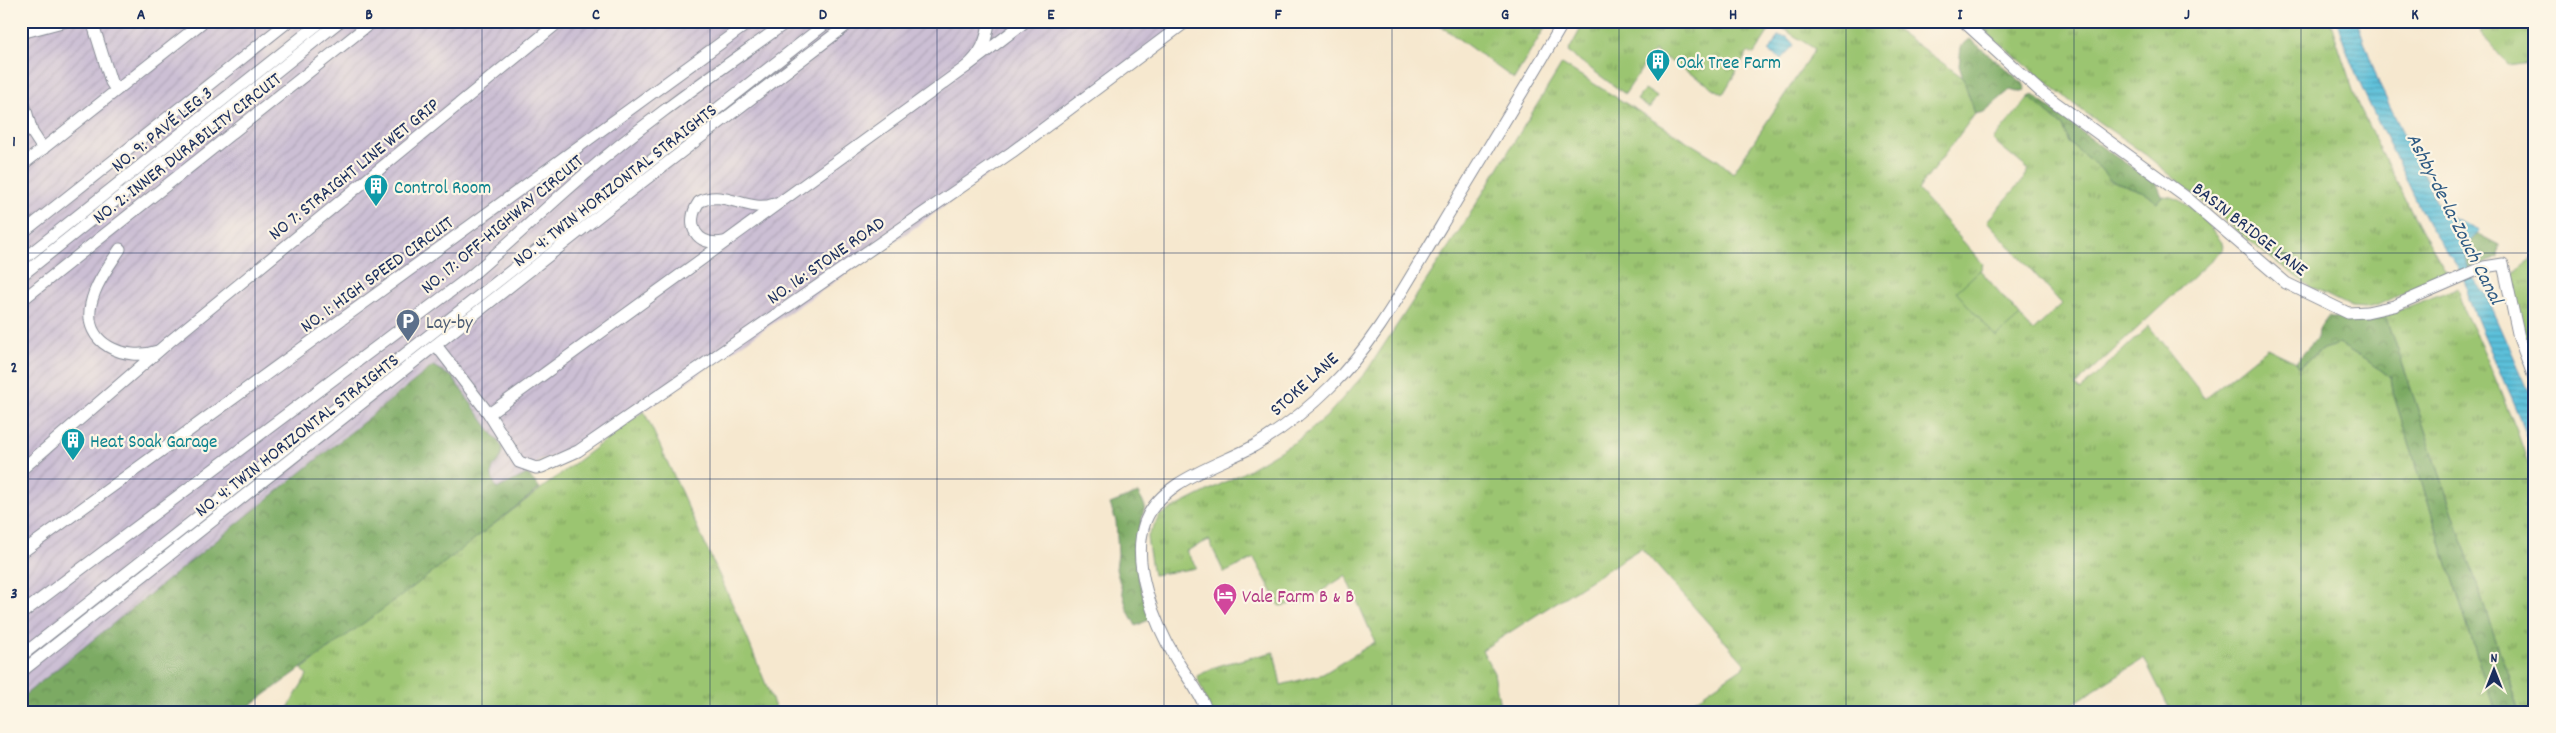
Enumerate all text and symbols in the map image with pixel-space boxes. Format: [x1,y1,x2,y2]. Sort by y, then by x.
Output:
text: A [137,4,146,27]
text: B [365,4,373,27]
text: C [592,4,600,27]
text: D [819,4,828,27]
text: E [1047,4,1055,27]
text: F [1274,4,1282,27]
text: G [1501,4,1509,27]
text: H [1729,4,1737,27]
text: I [1958,4,1964,27]
text: J [2184,4,2190,27]
text: K [2411,4,2419,27]
building icon: Oak Tree Farm [1645,48,1671,82]
place label: Oak Tree Farm [1676,51,1781,78]
street label: NO. 2: INNER DURABILITY CIRCUIT [88,67,289,232]
street label: NO. 9: PAVÉ LEG 3 [107,81,220,180]
street label: NO 7: STRAIGHT LINE WET GRIP [264,93,446,248]
street label: NO. 4: TWIN HORIZONTAL STRAIGHTS [508,98,724,275]
water label: Ashby-de-la-Zouch Canal [2398,129,2510,312]
text: 1 [12,131,16,154]
street label: NO. 17: OFF-HIGHWAY CIRCUIT [416,149,591,302]
building icon: Control Room [363,173,389,207]
place label: Control Room [394,176,491,203]
street label: BASIN BRIDGE LANE [2185,177,2313,285]
street label: NO. 1: HIGH SPEED CIRCUIT [296,211,461,341]
street label: NO. 16: STONE ROAD [763,211,892,313]
parking icon: Lay-by [395,308,421,342]
place label: Lay-by [426,311,473,338]
street label: STOKE LANE [1265,347,1346,424]
street label: NO. 4: TWIN HORIZONTAL STRAIGHTS [190,348,406,525]
text: 2 [11,357,18,380]
building icon: Heat Soak Garage [60,427,86,461]
place label: Heat Soak Garage [90,430,217,457]
hotel icon: Vale Farm B & B [1212,582,1238,616]
text: 3 [10,583,18,606]
place label: Vale Farm B & B [1242,585,1354,612]
north arrow [2468,646,2518,696]
text: N [2491,649,2498,669]

